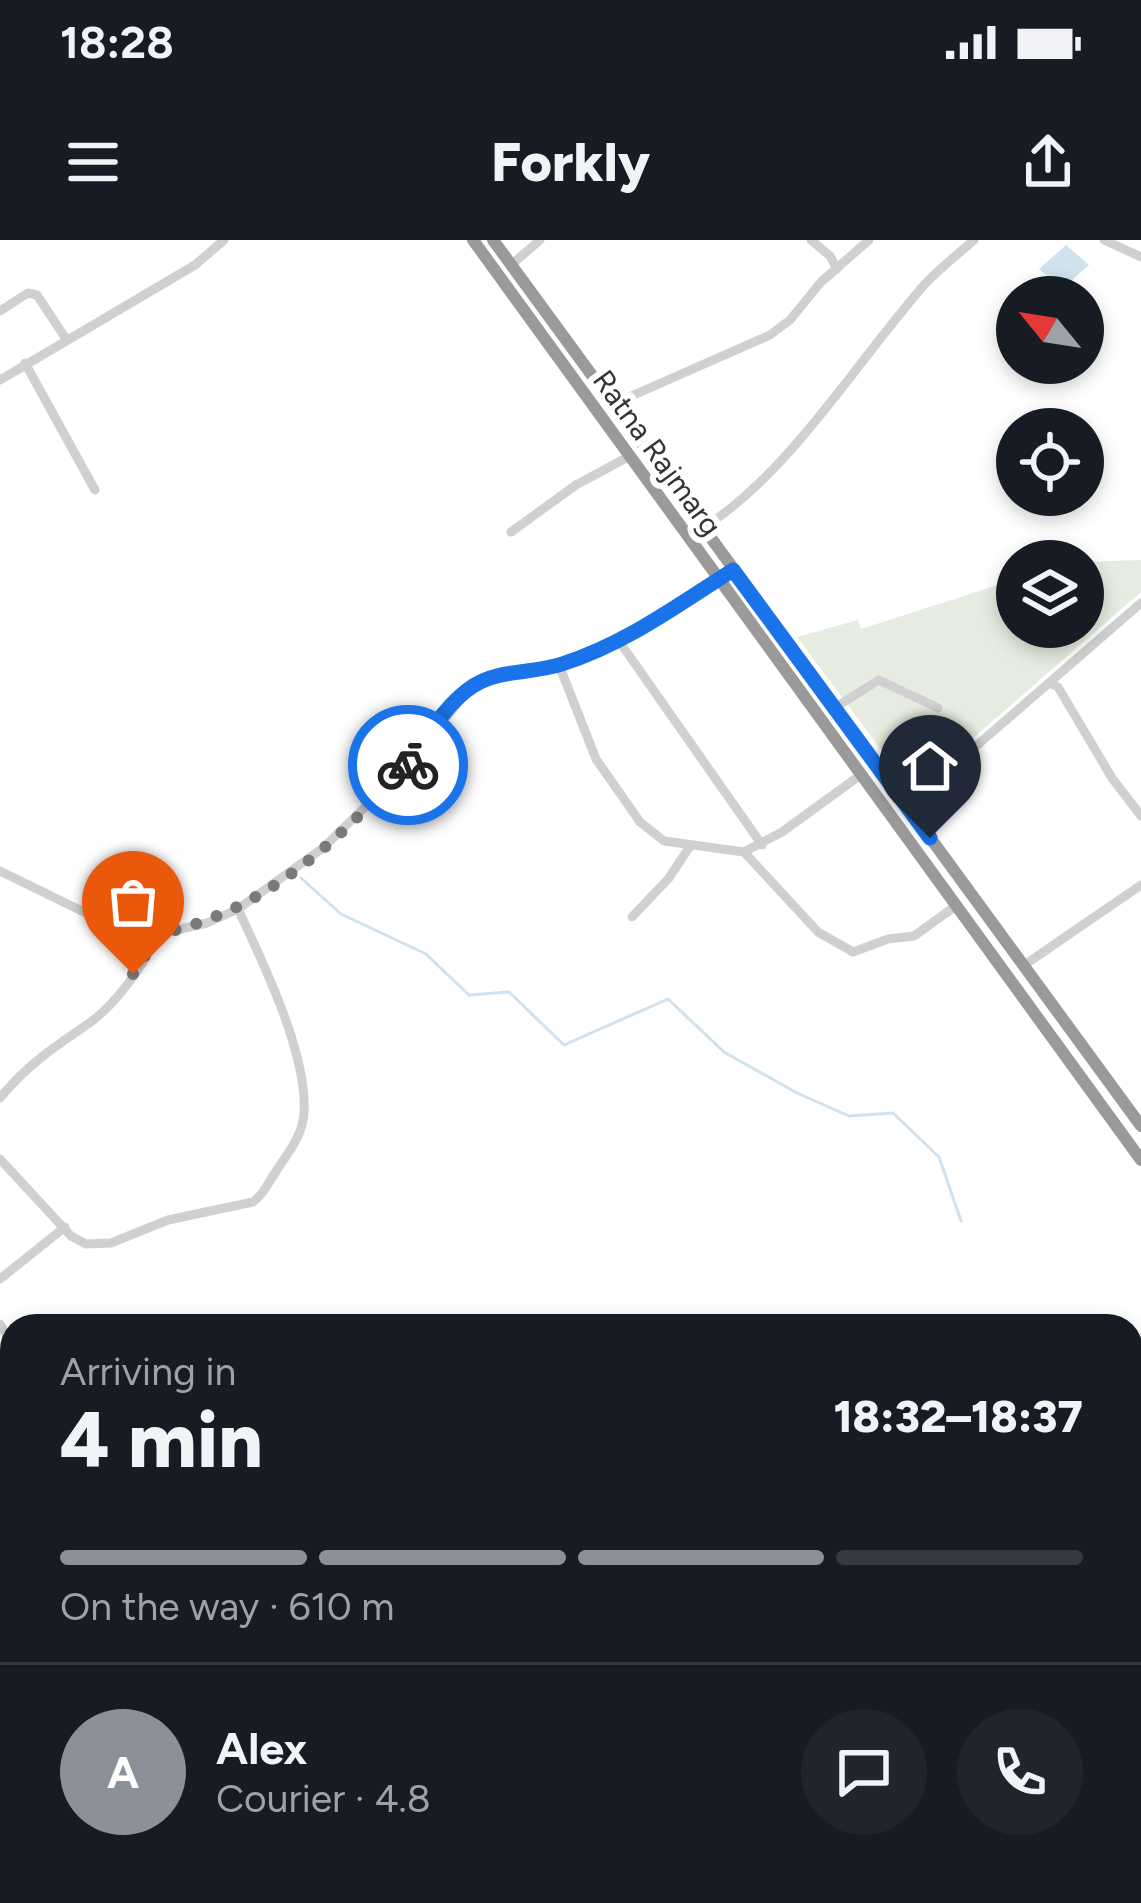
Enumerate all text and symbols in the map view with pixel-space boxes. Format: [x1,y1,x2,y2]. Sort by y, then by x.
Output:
text: 18:28 [60,15,174,69]
icon: menu [60,129,126,195]
icon: share [1015,129,1081,195]
text: Forkly [491,130,650,195]
north arrow [996,276,1104,384]
map controls [996,276,1104,648]
street label: Ratna Rajmarg [585,363,730,543]
button: locate [996,408,1104,516]
button: layers [996,540,1104,648]
courier [348,705,468,825]
pin [879,715,981,838]
icon: bike [375,732,441,798]
icon: home [897,733,963,799]
pin [82,851,184,974]
icon: bag [100,869,166,935]
text: Arriving in [60,1348,236,1395]
text: 18:32–18:37 [833,1389,1083,1443]
text: 4 min [60,1393,263,1487]
text: On the way · 610 m [60,1583,395,1630]
button: chat [801,1709,927,1835]
button: phone [957,1709,1083,1835]
text: Alex [216,1721,307,1775]
text: A [107,1745,139,1799]
text: Courier · 4.8 [216,1775,431,1822]

